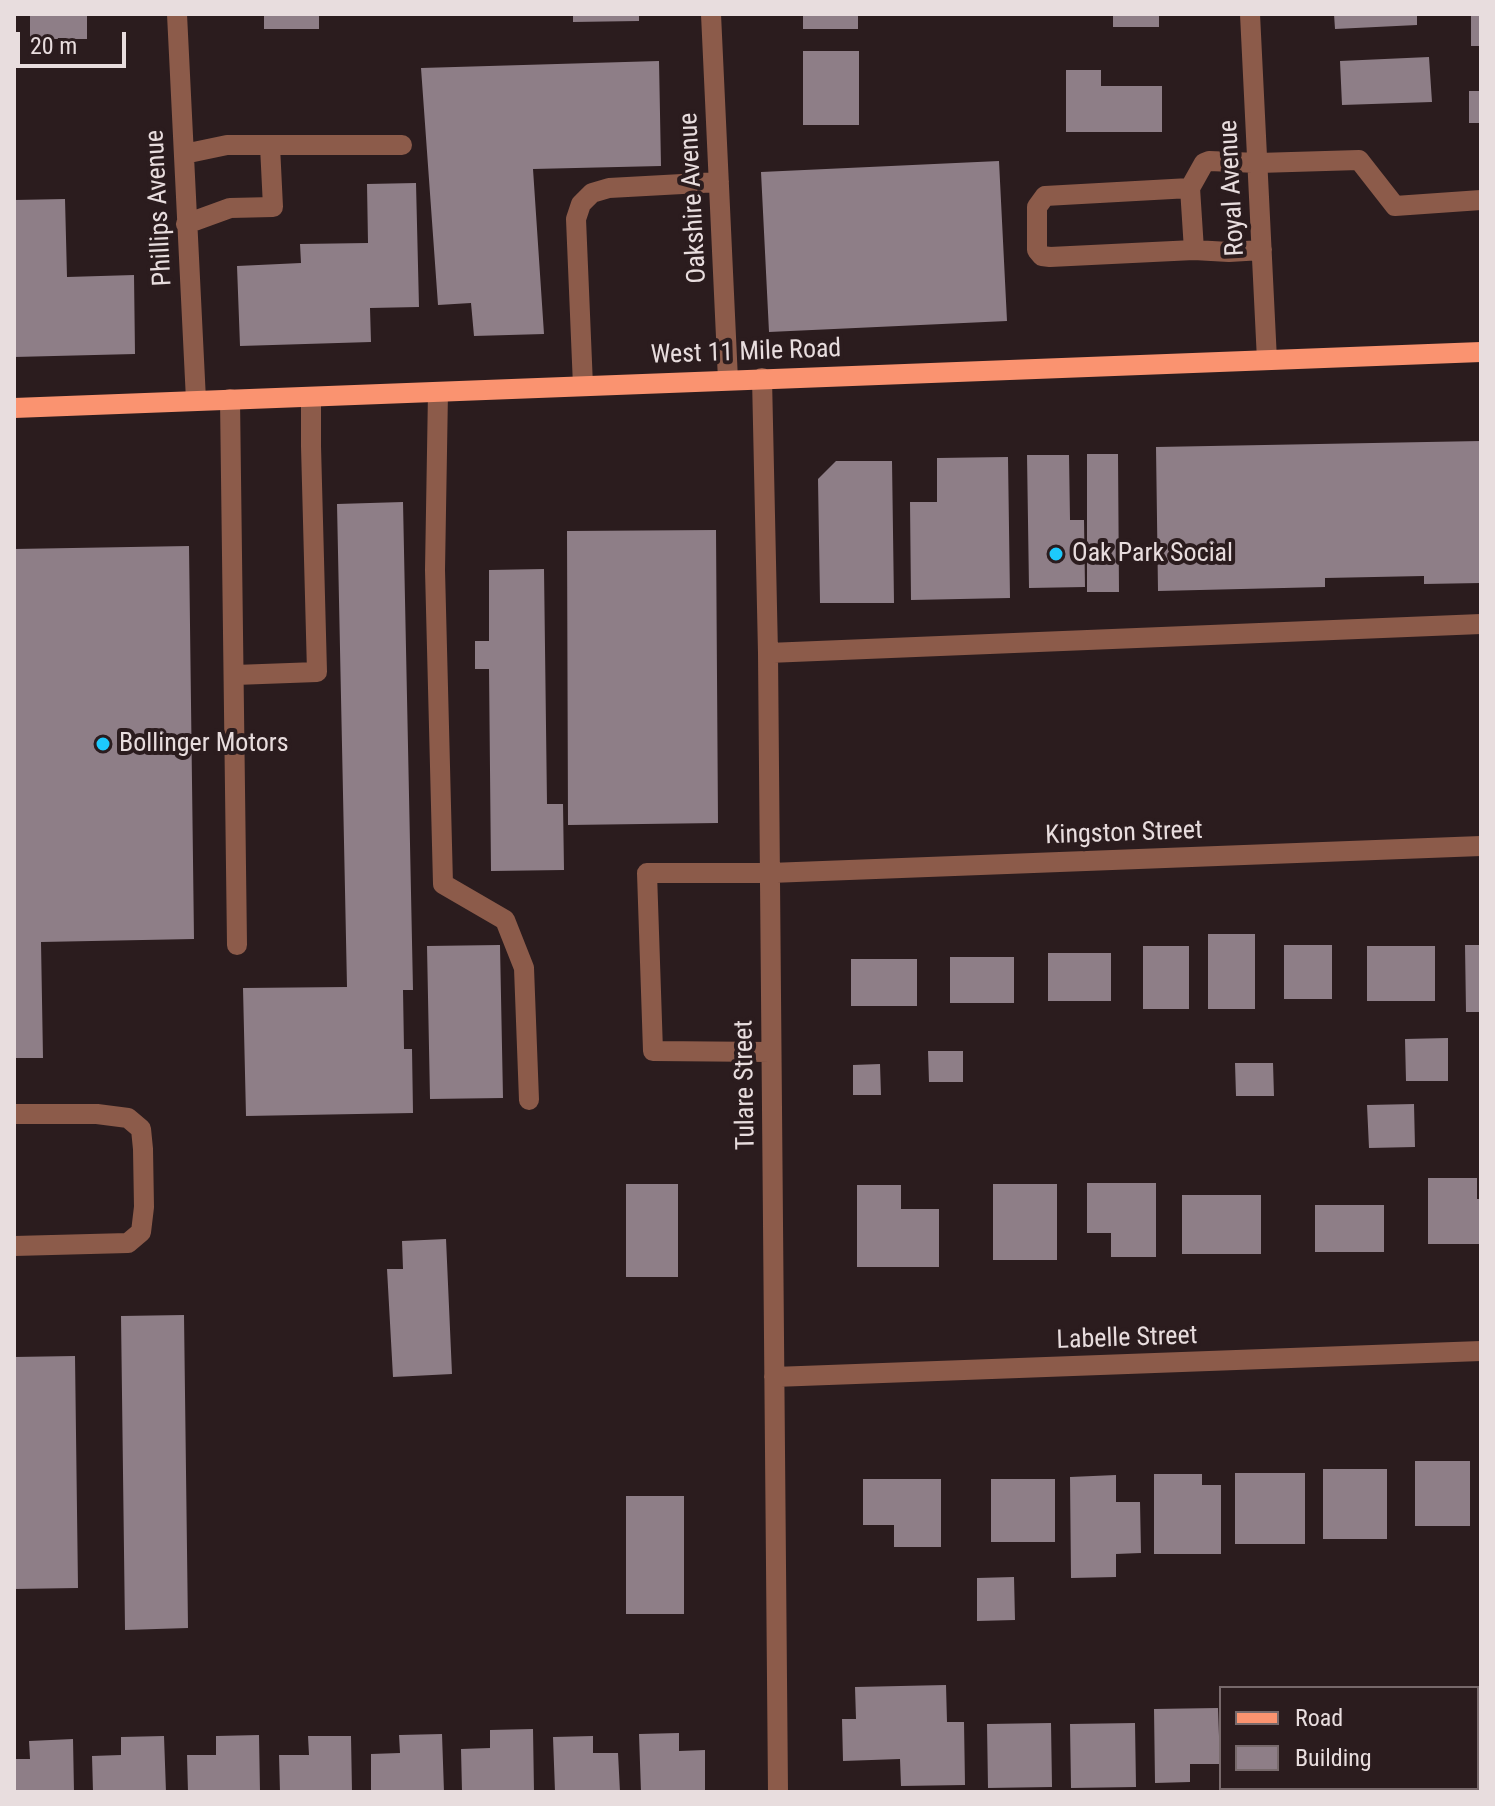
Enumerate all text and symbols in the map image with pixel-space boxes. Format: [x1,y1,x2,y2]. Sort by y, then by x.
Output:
scale bar [20,16,130,66]
text: 20 m [30,32,77,60]
street label: Oakshire Avenue [674,112,714,284]
street label: Royal Avenue [1214,119,1252,257]
street label: Phillips Avenue [140,129,180,287]
street label: West 11 Mile Road [650,334,842,372]
place label: Oak Park Social [1072,538,1233,570]
marker: Oak Park Social [1047,545,1065,563]
place label: Bollinger Motors [119,728,289,760]
marker: Bollinger Motors [94,735,112,753]
street label: Kingston Street [1045,816,1203,852]
street label: Tulare Street [729,1020,763,1150]
street label: Labelle Street [1056,1321,1198,1357]
legend [1219,1686,1479,1790]
text: Road [1295,1704,1343,1732]
text: Building [1295,1744,1372,1772]

